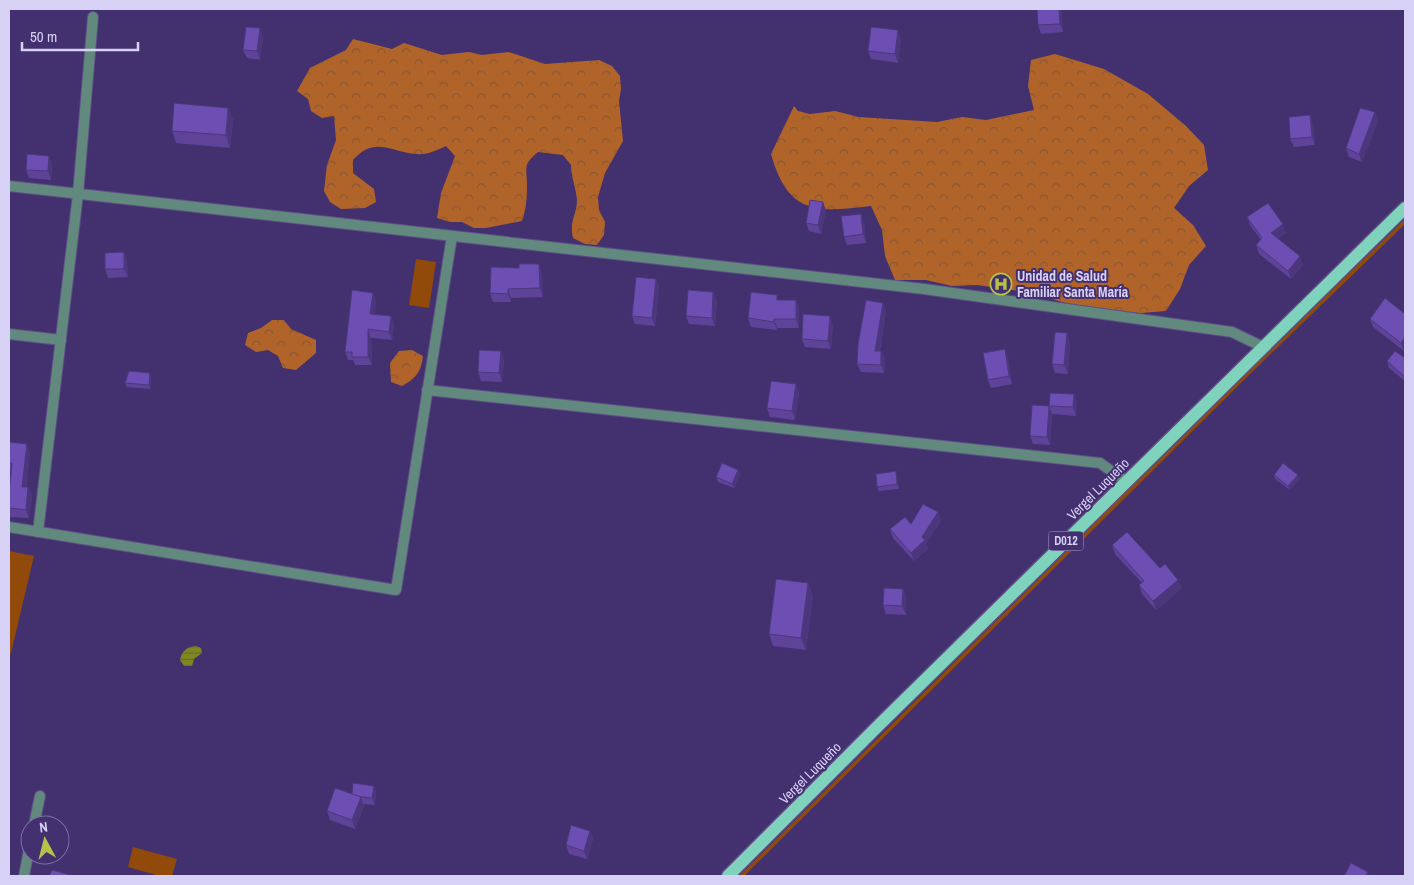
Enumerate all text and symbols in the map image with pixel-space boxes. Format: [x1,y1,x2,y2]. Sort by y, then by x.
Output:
scale bar [22,20,139,52]
text: 50 m [30,26,57,47]
place label: Unidad de Salud Familiar Santa María [1017,267,1129,301]
hospital icon: Unidad de Salud Familiar Santa María [989,272,1013,296]
street label: Vergel Luqueño [1063,454,1133,524]
road number: D012 [1048,532,1084,550]
street label: Vergel Luqueño [775,738,845,808]
north arrow [20,815,70,865]
text: N [38,818,49,837]

